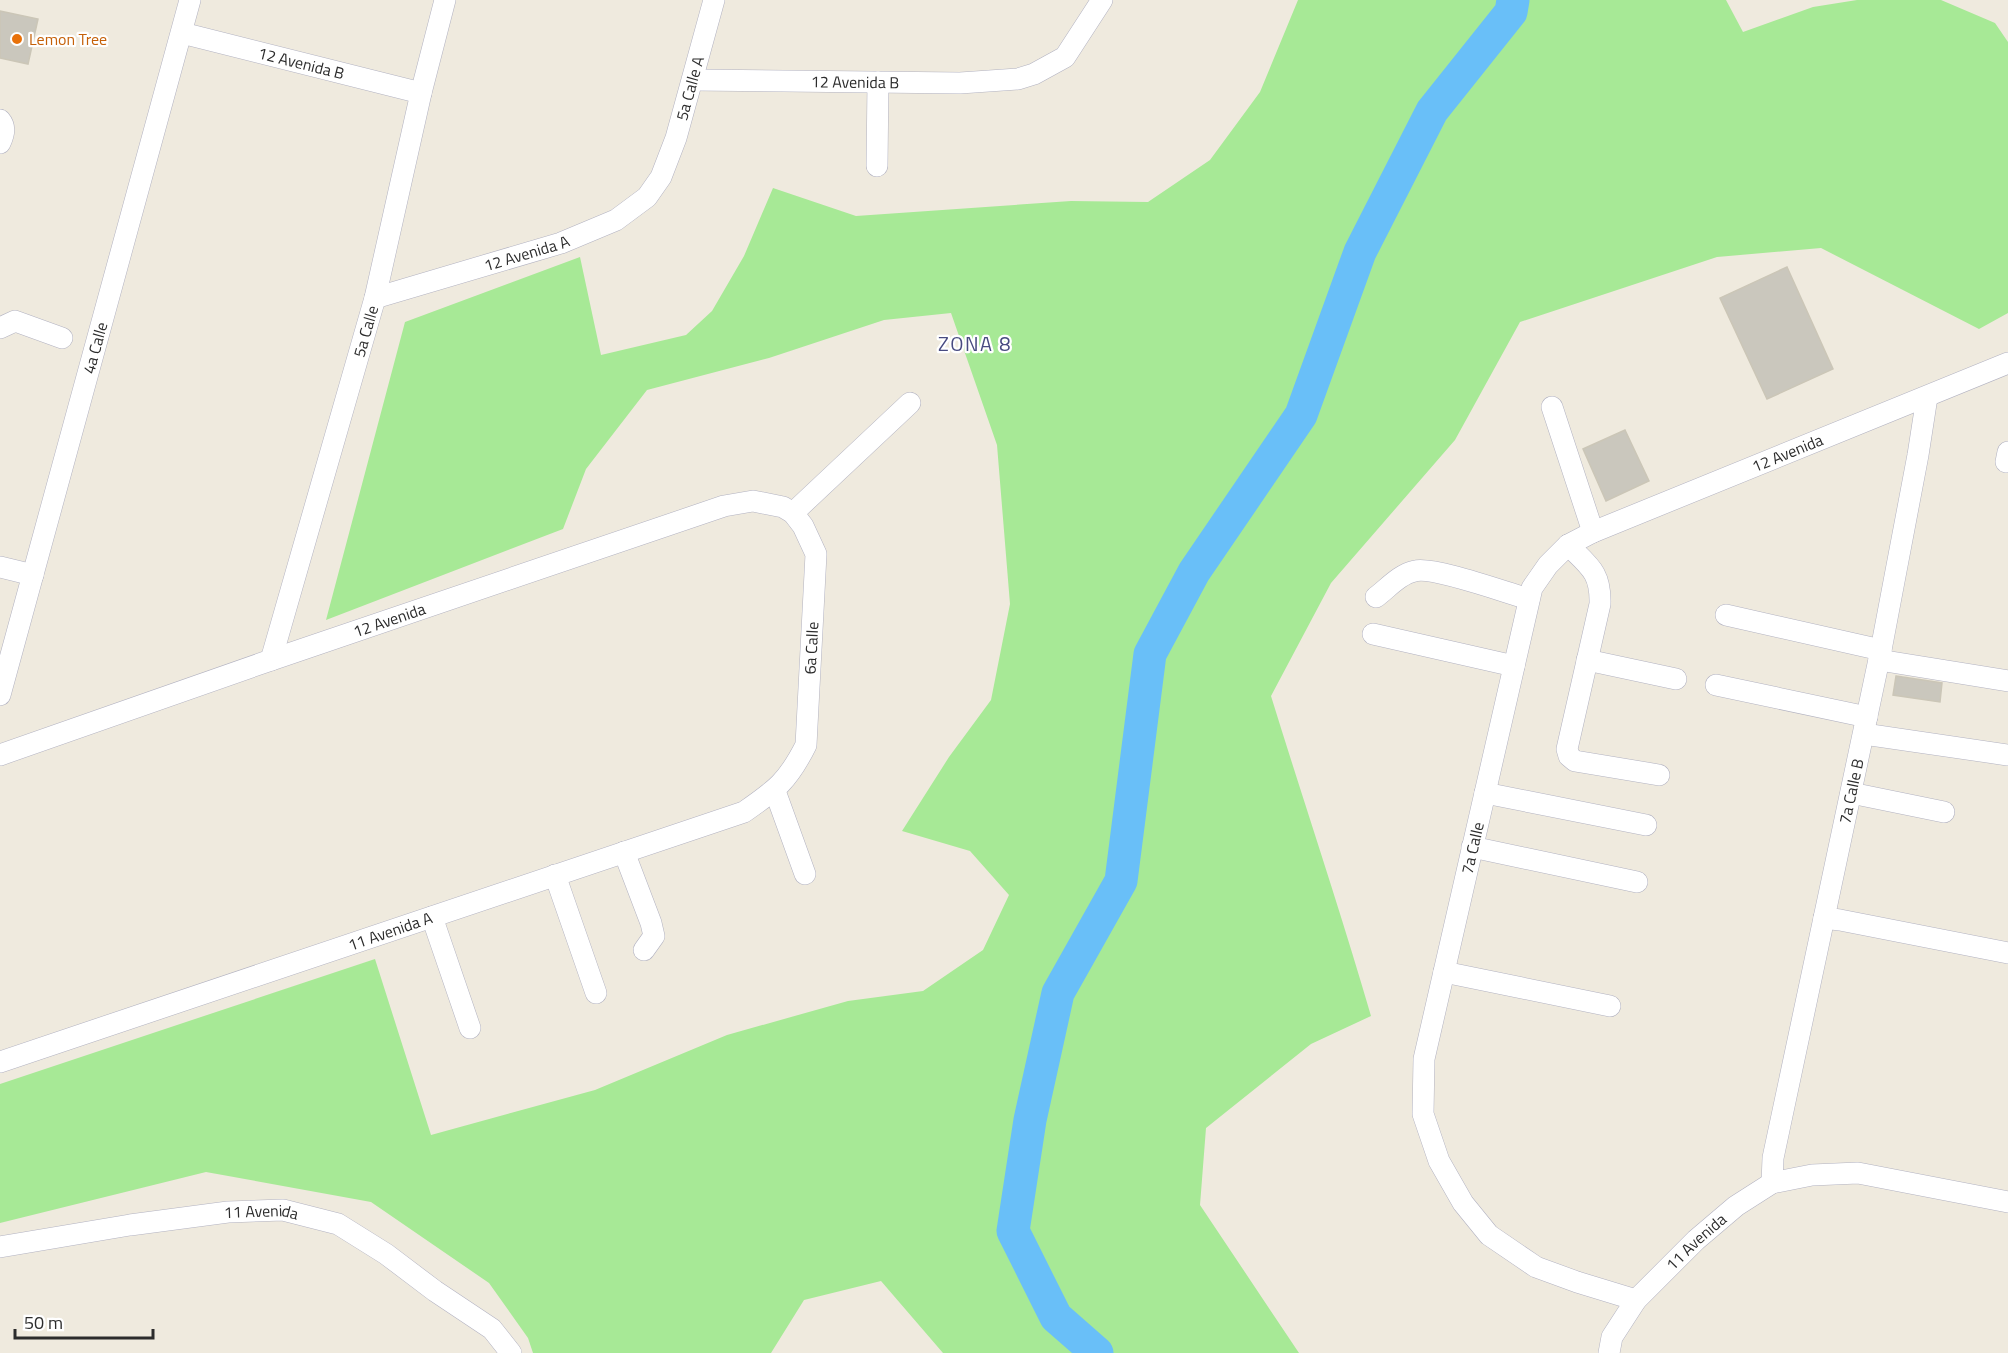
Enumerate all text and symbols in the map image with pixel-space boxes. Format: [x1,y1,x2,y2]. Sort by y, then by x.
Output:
place label: Lemon Tree [29,27,107,51]
marker: Lemon Tree [10,32,24,46]
street label: 12 Avenida B [256,41,347,85]
street label: 5a Calle A [669,53,710,123]
street label: 12 Avenida B [811,69,899,94]
street label: 12 Avenida A [481,229,573,277]
street label: 5a Calle [347,303,384,360]
street label: 4a Calle [76,319,113,376]
district label: ZONA 8 [938,328,1012,359]
street label: 12 Avenida [1748,428,1827,478]
street label: 12 Avenida [350,596,429,643]
street label: 6a Calle [798,621,824,675]
street label: 7a Calle B [1832,756,1870,826]
street label: 7a Calle [1455,820,1490,876]
street label: 11 Avenida A [345,905,436,957]
street label: 11 Avenida [223,1198,301,1226]
street label: 11 Avenida [1660,1207,1731,1276]
scale bar [15,1302,153,1340]
text: 50 m [24,1309,63,1336]

